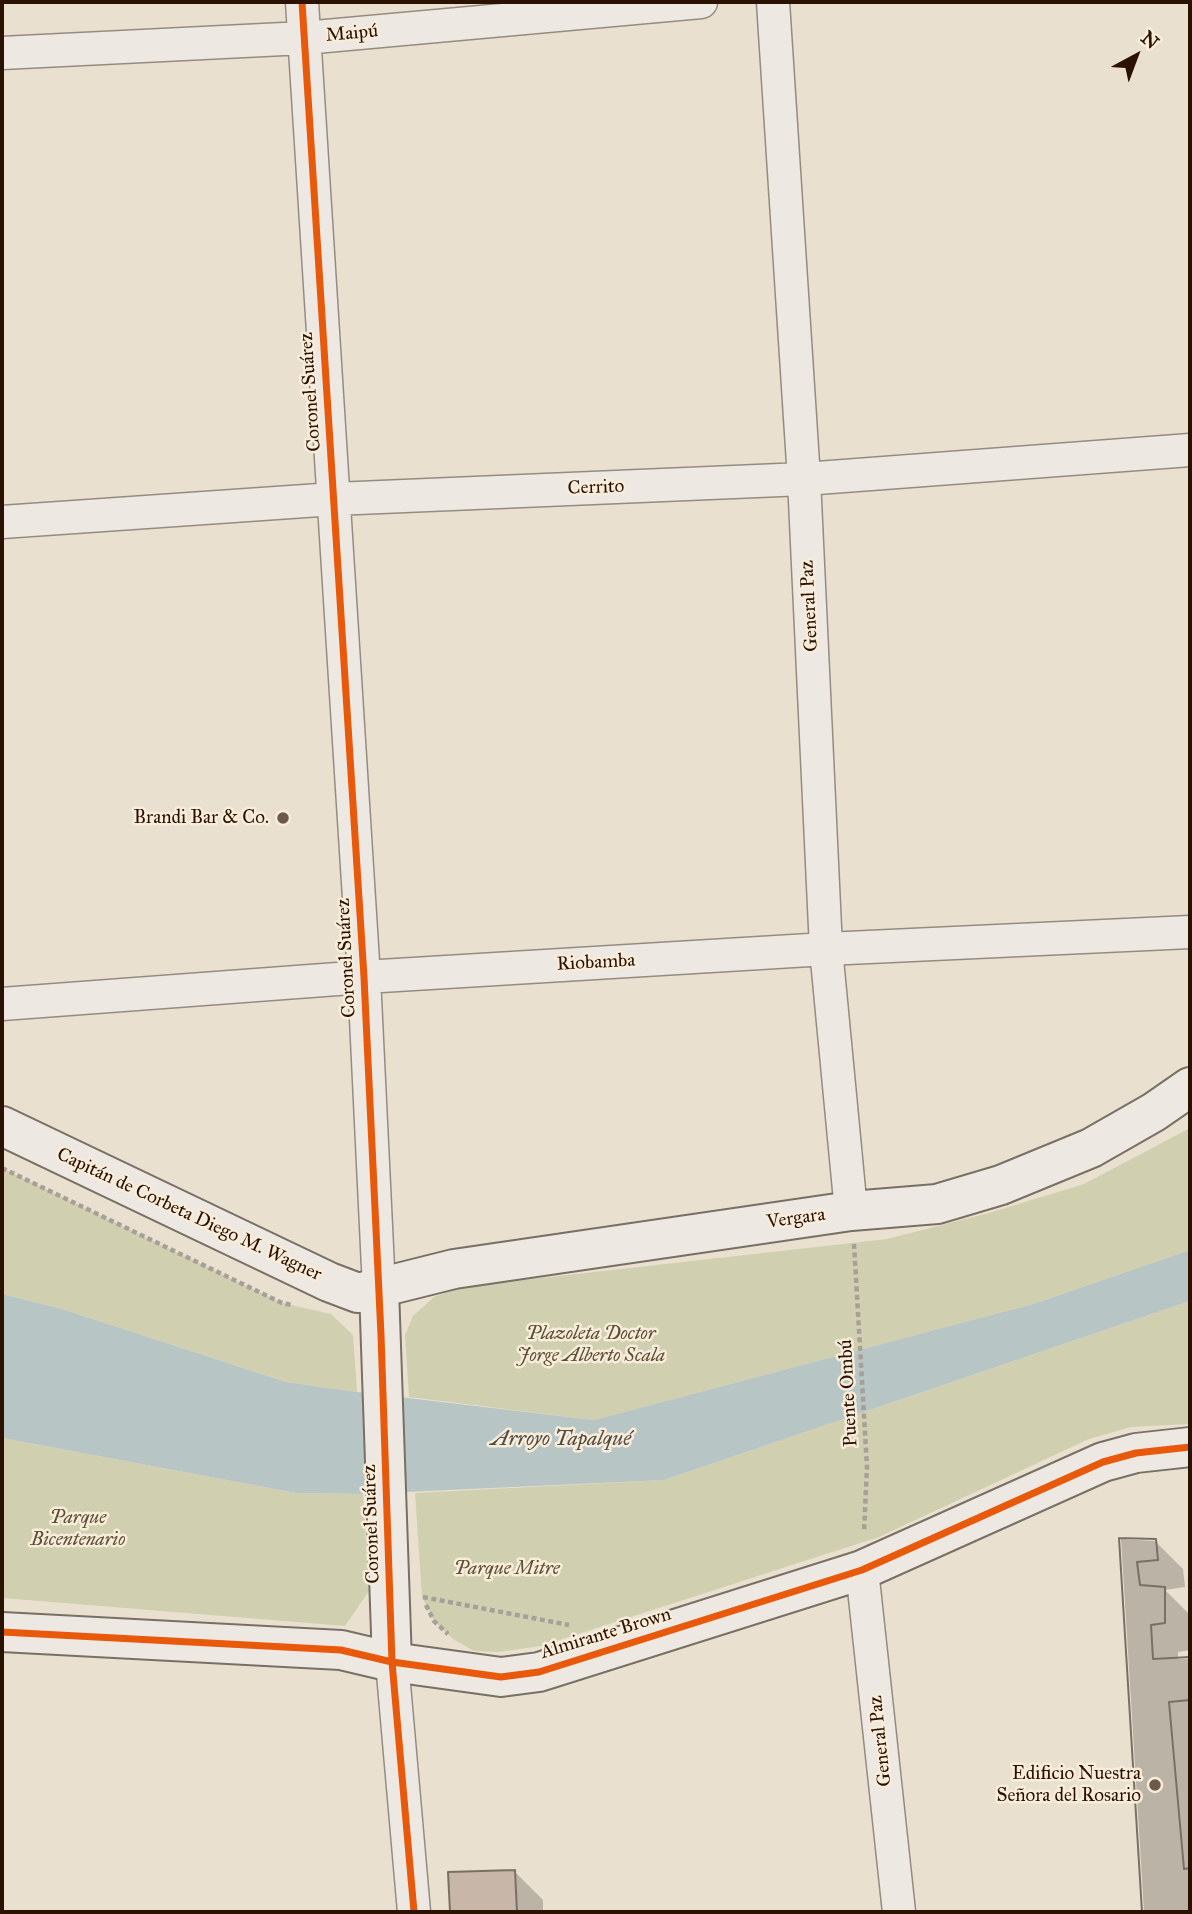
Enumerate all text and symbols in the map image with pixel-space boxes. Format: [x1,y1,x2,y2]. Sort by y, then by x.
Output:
street label: Maipú [325,20,379,48]
north arrow [1101,21,1171,91]
text: N [1136,26,1164,54]
street label: Coronel Suárez [295,332,327,452]
street label: Cerrito [567,476,625,500]
street label: General Paz [796,560,824,652]
place label: Brandi Bar & Co. [134,807,269,829]
marker: Brandi Bar & Co. [275,810,291,826]
street label: Coronel Suárez [332,898,362,1018]
street label: Riobamba [556,950,636,976]
street label: Capitán de Corbeta Diego M. Wagner [53,1143,325,1287]
street label: Vergara [765,1204,827,1234]
park label: Plazoleta Doctor Jorge Alberto Scala [517,1323,665,1367]
street label: Puente Ombú [835,1339,863,1447]
water label: Arroyo Tapalqué [491,1427,631,1453]
street label: Coronel Suárez [359,1464,385,1584]
park label: Parque Bicentenario [31,1507,125,1551]
park label: Parque Mitre [454,1558,560,1580]
street label: Almirante Brown [538,1603,674,1665]
street label: General Paz [865,1694,897,1788]
place label: Edificio Nuestra Señora del Rosario [996,1763,1141,1807]
marker: Edificio Nuestra Señora del Rosario [1147,1777,1163,1793]

